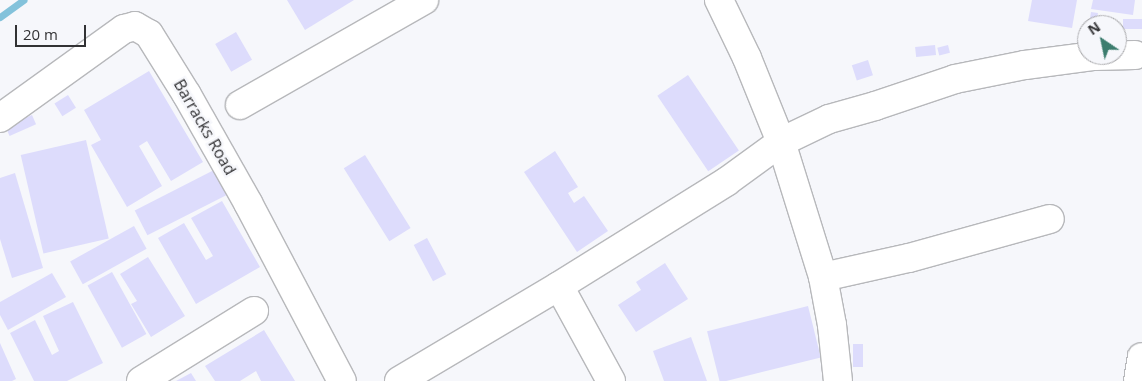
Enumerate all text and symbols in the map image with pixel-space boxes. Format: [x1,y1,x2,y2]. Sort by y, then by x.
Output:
scale bar [18,15,89,47]
north arrow [1077,15,1127,65]
text: N [1084,17,1104,39]
text: 20 m [23,24,58,44]
street label: Barracks Road [170,76,240,178]

